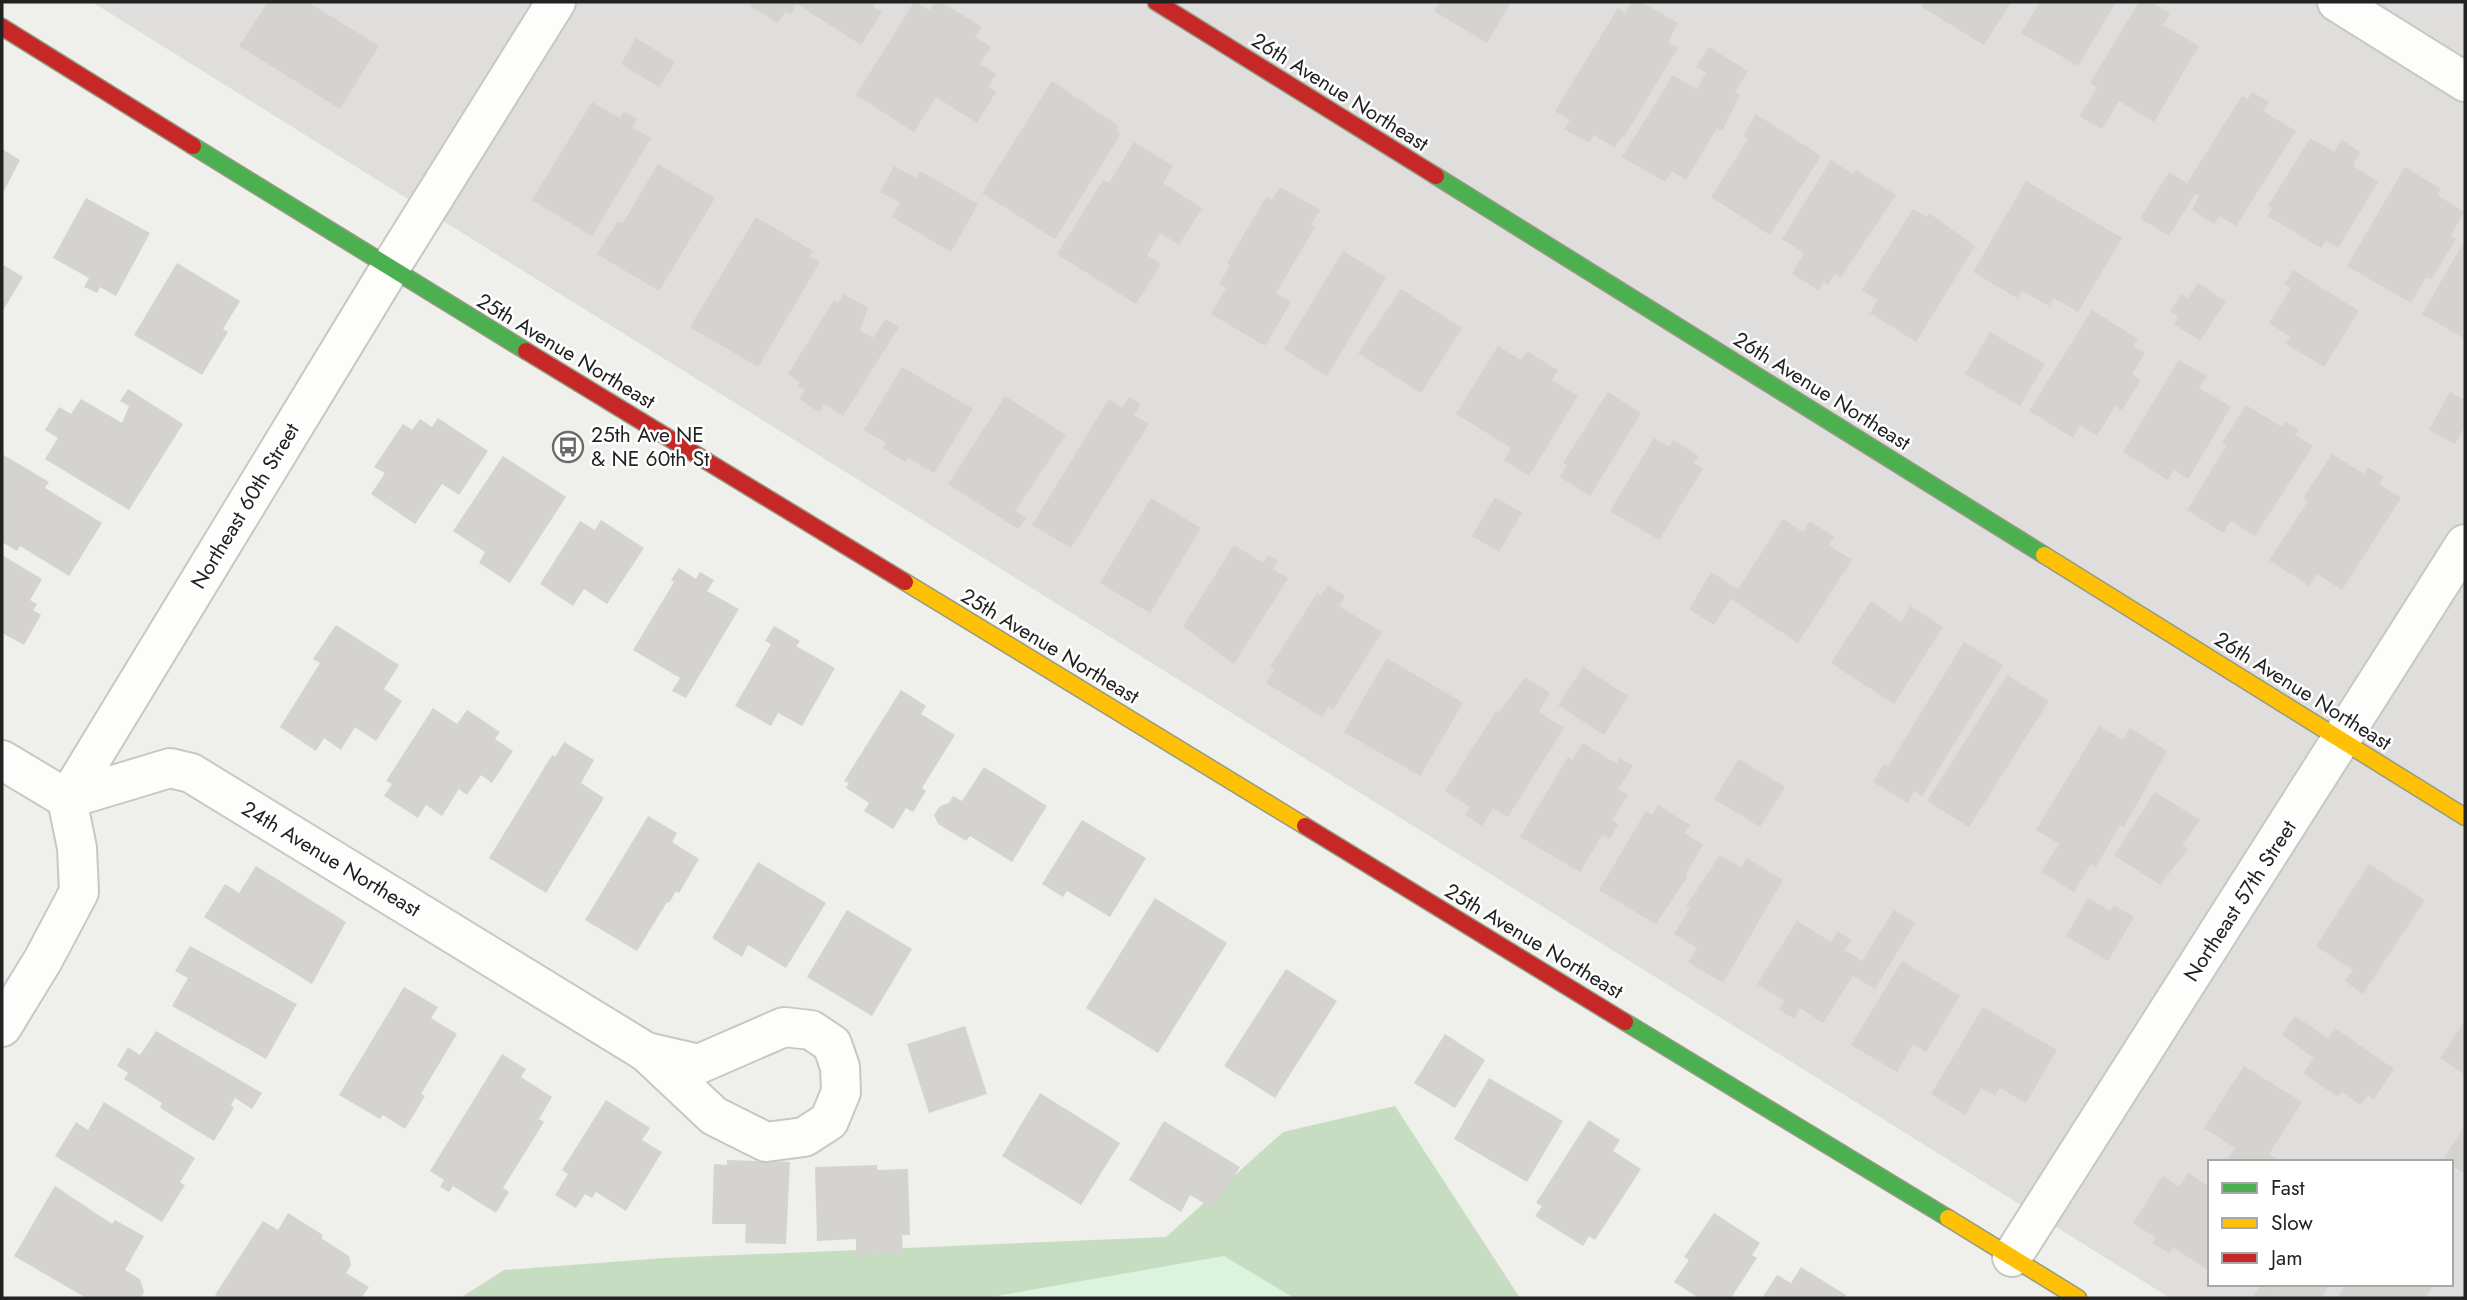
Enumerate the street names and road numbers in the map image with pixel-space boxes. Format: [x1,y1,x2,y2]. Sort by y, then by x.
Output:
street label: 26th Avenue Northeast [1246,25,1434,159]
street label: 25th Avenue Northeast [471,286,661,416]
street label: 26th Avenue Northeast [1728,324,1916,458]
street label: Northeast 60th Street [183,417,307,595]
street label: 25th Avenue Northeast [955,581,1145,711]
street label: 26th Avenue Northeast [2209,624,2397,758]
street label: 24th Avenue Northeast [236,794,426,924]
street label: Northeast 57th Street [2176,814,2304,988]
street label: 25th Avenue Northeast [1439,876,1629,1006]

